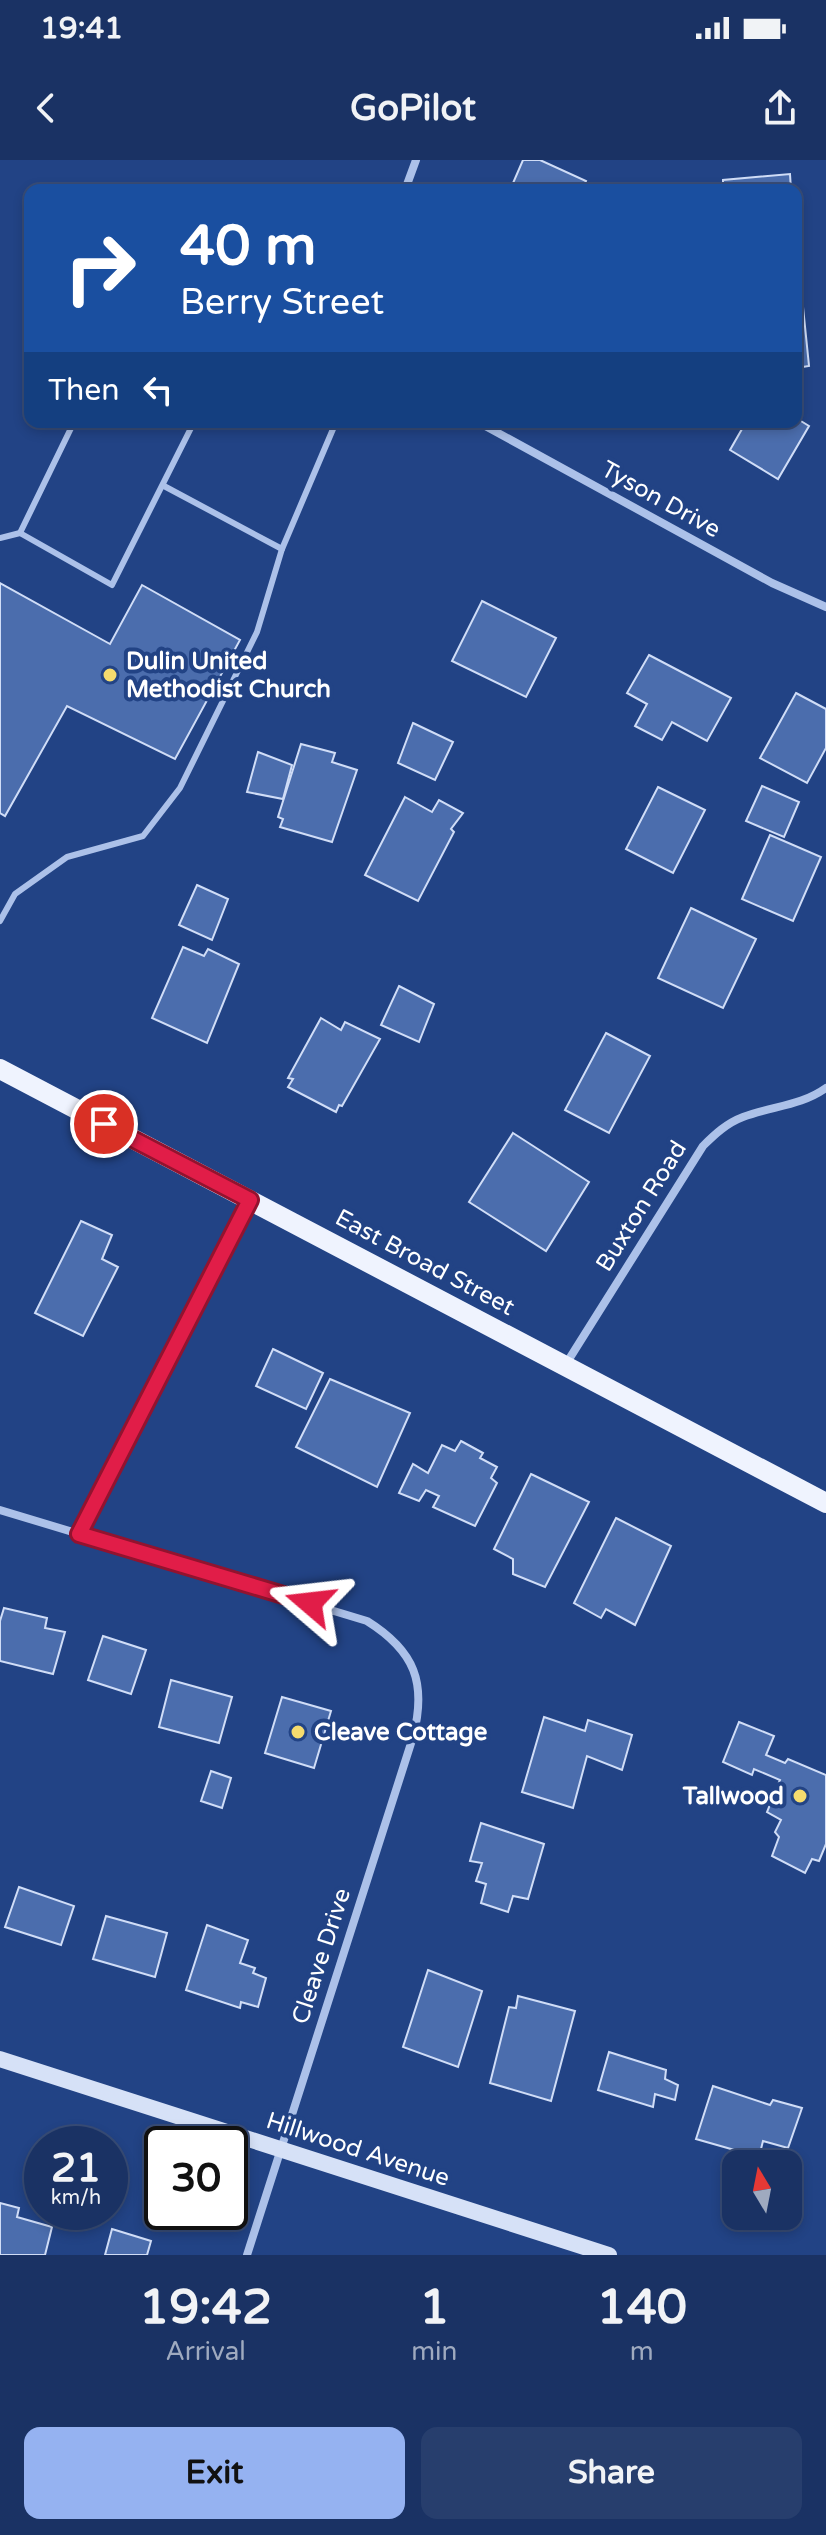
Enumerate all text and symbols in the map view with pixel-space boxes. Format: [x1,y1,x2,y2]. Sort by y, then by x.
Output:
text: 19:41 [40,10,123,47]
icon: back [24,86,68,130]
icon: share [758,86,802,130]
text: GoPilot [350,87,476,130]
text: 40 m [180,213,316,280]
icon: right [48,216,152,320]
text: Berry Street [180,281,384,324]
icon: left [136,368,180,412]
text: Then [48,372,120,409]
street label: Tyson Drive [596,455,725,544]
place label: Dulin United Methodist Church [126,647,331,704]
marker: Dulin United Methodist Church [101,666,119,684]
pin [70,1090,138,1158]
icon: arrive [82,1102,126,1146]
street label: Buxton Road [590,1136,693,1277]
street label: East Broad Street [330,1203,519,1322]
position arrow [268,1561,352,1645]
place label: Cleave Cottage [314,1718,488,1747]
marker: Cleave Cottage [289,1723,307,1741]
place label: Tallwood [682,1782,784,1811]
marker: Tallwood [791,1787,809,1805]
street label: Cleave Drive [286,1885,357,2028]
street label: Hillwood Avenue [262,2106,453,2193]
speed limit sign: 30 [144,2126,248,2230]
text: 21 [51,2144,101,2192]
north arrow [722,2150,802,2230]
map controls [722,2150,802,2230]
text: km/h [51,2186,101,2210]
text: 19:42 [139,2279,272,2337]
text: 1 [419,2279,449,2337]
text: 140 [596,2279,687,2337]
text: Arrival [165,2336,246,2367]
text: min [411,2336,457,2367]
text: m [630,2336,654,2367]
button: Exit [24,2427,405,2519]
button: Share [421,2427,802,2519]

